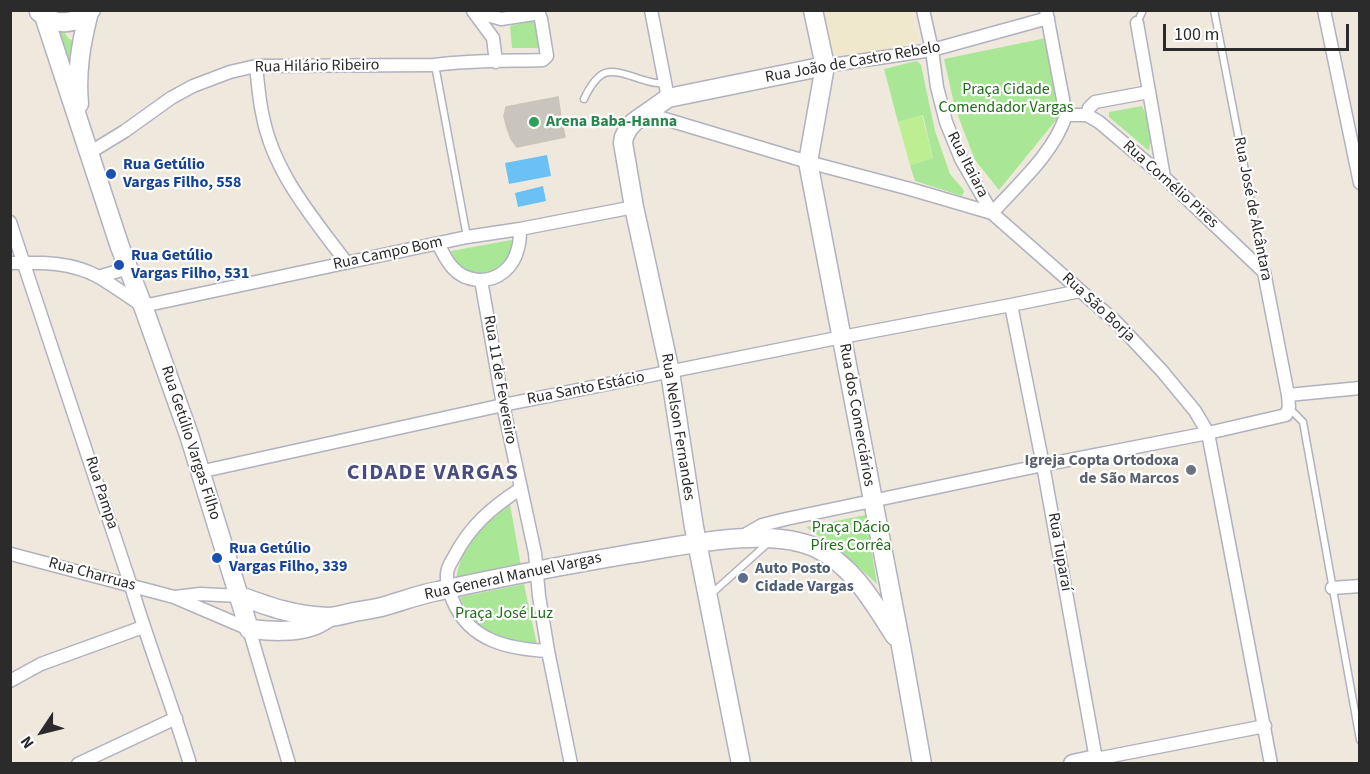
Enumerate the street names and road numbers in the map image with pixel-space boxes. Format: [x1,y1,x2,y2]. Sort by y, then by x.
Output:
street label: Rua João de Castro Rebelo [764,38,942,88]
street label: Rua Hilário Ribeiro [254,56,380,78]
street label: Rua Itaiara [942,129,992,201]
street label: Rua José de Alcântara [1229,135,1275,283]
street label: Rua Cornélio Pires [1118,137,1222,233]
street label: Rua Campo Bom [331,233,445,275]
street label: Rua São Borja [1057,269,1139,347]
street label: Rua 11 de Fevereiro [478,314,520,446]
street label: Rua dos Comerciários [834,342,878,488]
street label: Rua Nelson Fernandes [656,352,698,502]
street label: Rua Getúlio Vargas Filho [156,363,224,523]
street label: Rua Santo Estácio [526,368,646,410]
street label: Rua Pampa [80,454,122,532]
street label: Rua Tuparaí [1043,511,1075,593]
street label: Rua General Manuel Vargas [423,549,603,605]
street label: Rua Charruas [46,554,138,596]

